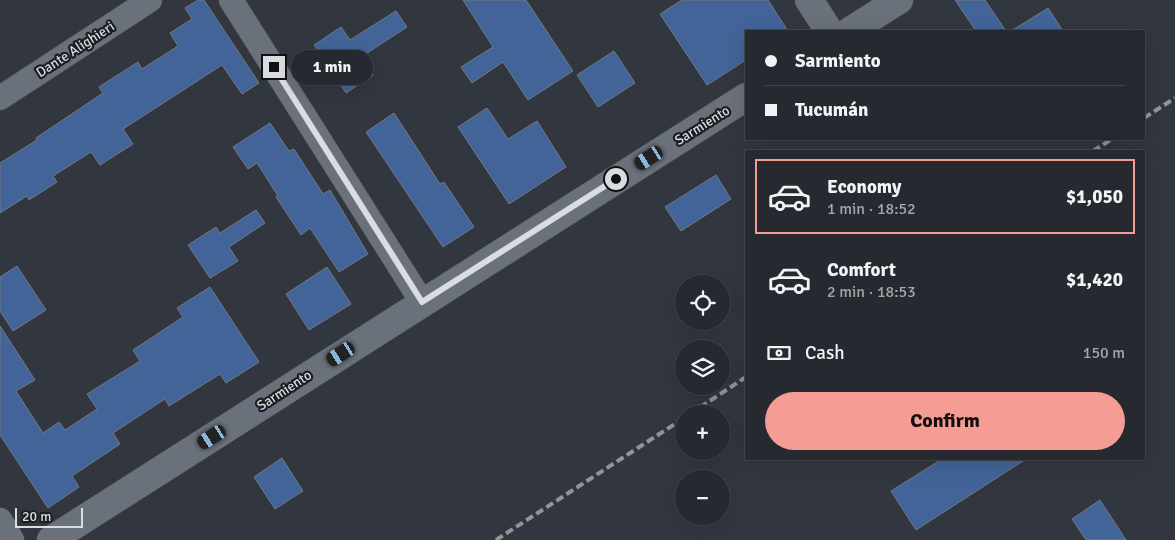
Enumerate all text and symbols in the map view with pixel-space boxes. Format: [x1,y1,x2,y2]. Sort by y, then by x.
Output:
street label: Dante Alighieri [33,18,118,81]
text: Sarmiento [795,49,881,73]
callout: 1 min [292,50,374,84]
route end [263,56,285,78]
text: 1 min [313,57,351,77]
text: Tucumán [795,98,868,122]
street label: Sarmiento [672,102,733,149]
car [632,144,665,172]
route start [605,168,627,190]
icon: car [767,174,812,219]
text: Economy [827,175,901,199]
text: $1,050 [1066,185,1123,209]
text: 1 min · 18:52 [827,199,916,219]
icon: car [767,257,812,302]
text: Comfort [827,258,896,282]
text: $1,420 [1066,268,1123,292]
map controls [675,275,730,525]
button: locate [675,275,730,330]
text: 2 min · 18:53 [827,282,916,302]
icon: cash [765,339,793,367]
car [324,340,357,368]
button: layers [675,340,730,395]
text: Cash [805,341,845,365]
text: 150 m [1083,343,1125,363]
street label: Sarmiento [254,366,315,414]
button: Confirm [765,392,1125,450]
button: + [675,405,730,460]
car [195,423,228,451]
button: − [675,470,730,525]
scale bar [15,505,82,528]
text: 20 m [22,508,51,525]

